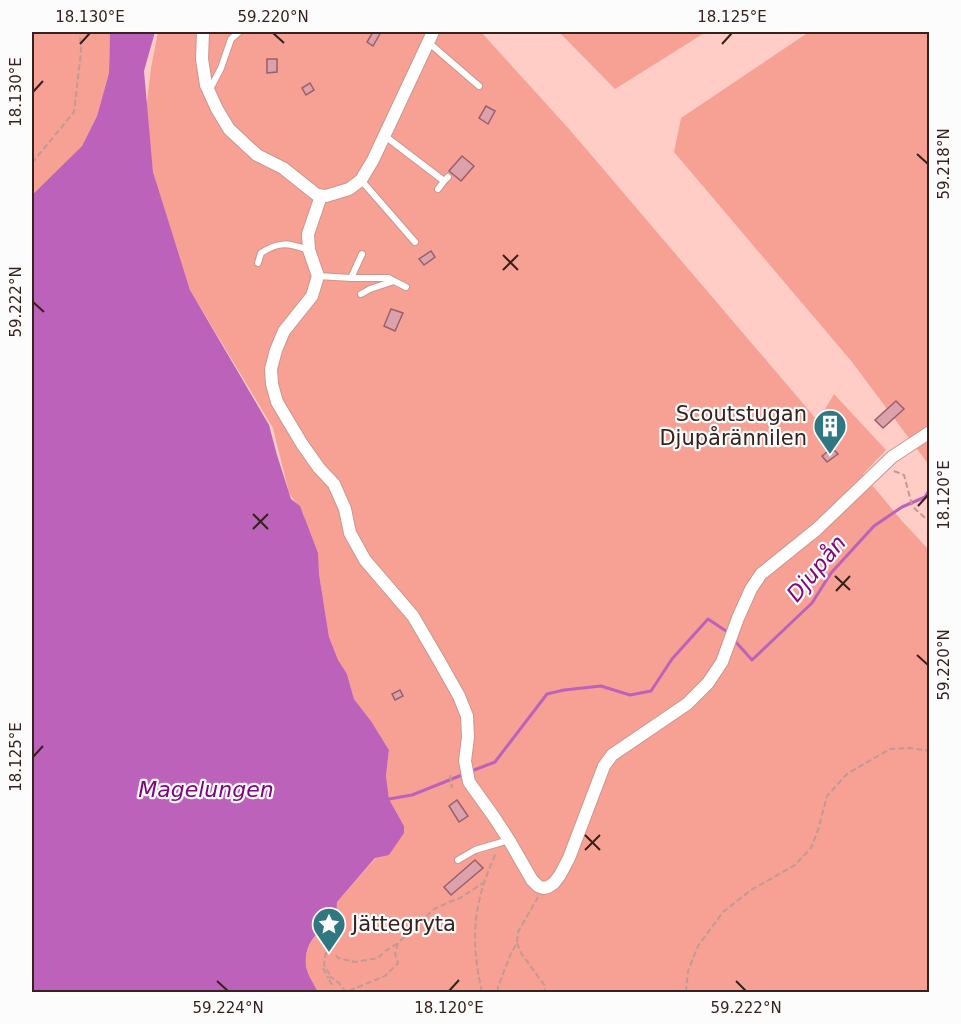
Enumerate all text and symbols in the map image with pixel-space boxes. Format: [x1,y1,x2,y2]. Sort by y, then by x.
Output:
text: 18.130°E [55,8,125,26]
text: 59.220°N [237,8,309,26]
text: 18.125°E [697,8,767,26]
text: 18.130°E [7,57,25,127]
text: 59.218°N [935,128,953,200]
text: 59.222°N [7,266,25,338]
place label: Scoutstugan Djupårännilen [659,402,807,450]
building icon: Scoutstugan Djupårännilen [812,408,848,455]
text: 18.120°E [935,460,953,530]
water label: Djupån [782,530,851,606]
text: 59.220°N [935,629,953,701]
text: 18.125°E [7,722,25,792]
water label: Magelungen [138,777,274,802]
place icon: Jättegryta [311,906,347,953]
place label: Jättegryta [350,912,456,936]
text: 59.224°N [192,999,264,1017]
text: 18.120°E [414,999,484,1017]
text: 59.222°N [710,999,782,1017]

